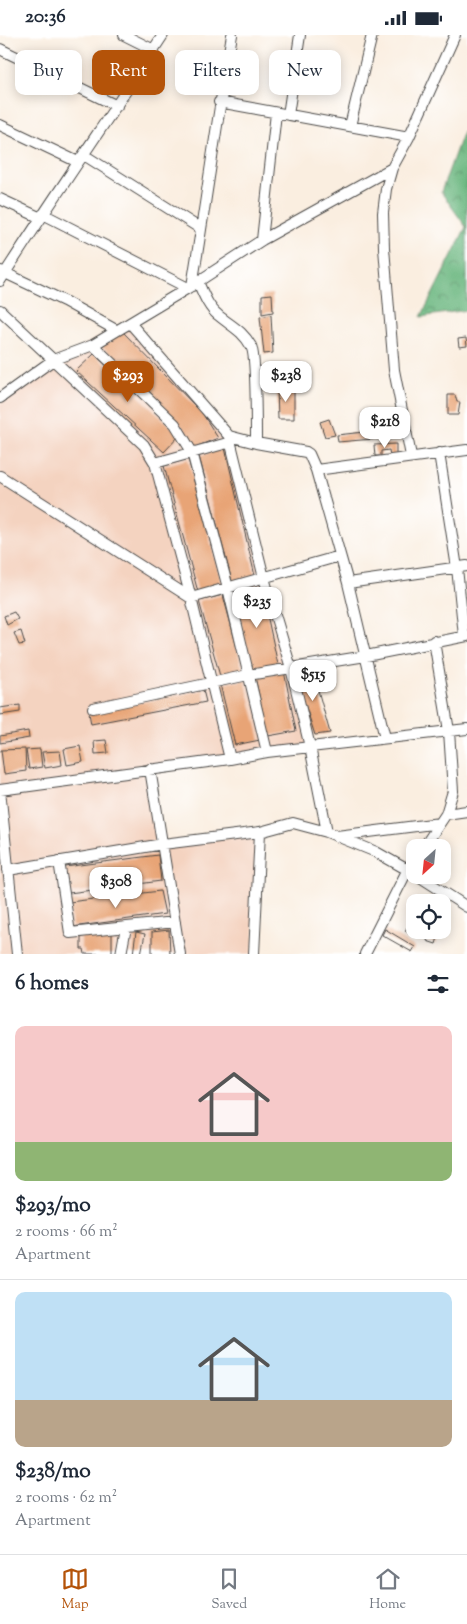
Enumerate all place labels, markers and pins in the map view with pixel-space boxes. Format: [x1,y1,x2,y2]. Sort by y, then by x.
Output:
pin: $293 [98,361,158,403]
pin: $238 [256,361,316,403]
pin: $218 [355,407,415,449]
pin: $235 [227,587,287,629]
pin: $515 [283,659,343,702]
pin: $308 [86,867,146,909]

